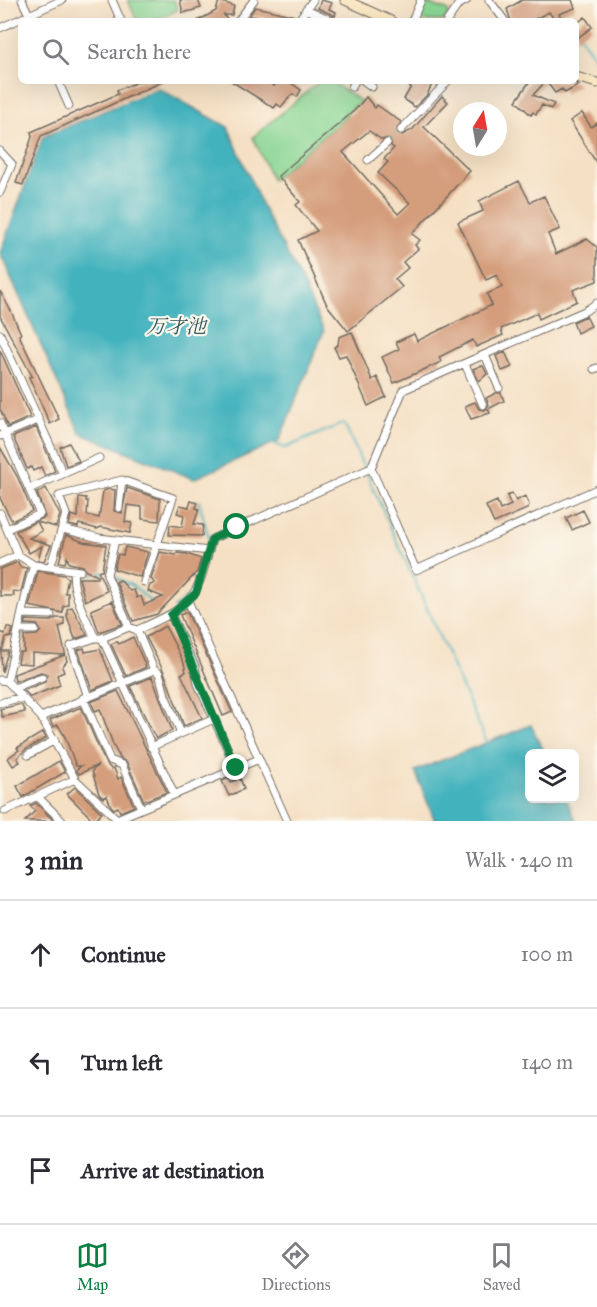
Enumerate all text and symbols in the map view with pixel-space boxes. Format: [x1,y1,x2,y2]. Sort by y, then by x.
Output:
search box [18,18,579,84]
icon: search [39,35,72,68]
text: Search here [87,38,191,65]
north arrow [453,102,507,156]
water label: 万才池 [146,314,208,338]
route start [223,513,249,539]
map controls [525,749,579,803]
button: layers [525,749,579,803]
route end [222,754,248,780]
text: 3 min [24,844,83,876]
text: Walk · 240 m [465,848,573,872]
icon: ahead [24,938,57,971]
text: Continue [81,941,166,968]
text: 100 m [521,942,573,966]
icon: left [24,1046,57,1079]
text: Turn left [81,1049,163,1076]
text: 140 m [521,1050,573,1074]
icon: arrive [24,1154,57,1187]
text: Arrive at destination [81,1157,264,1184]
tab: Map [76,1239,109,1294]
tab: Directions [261,1239,330,1294]
tab: Saved [483,1239,521,1294]

